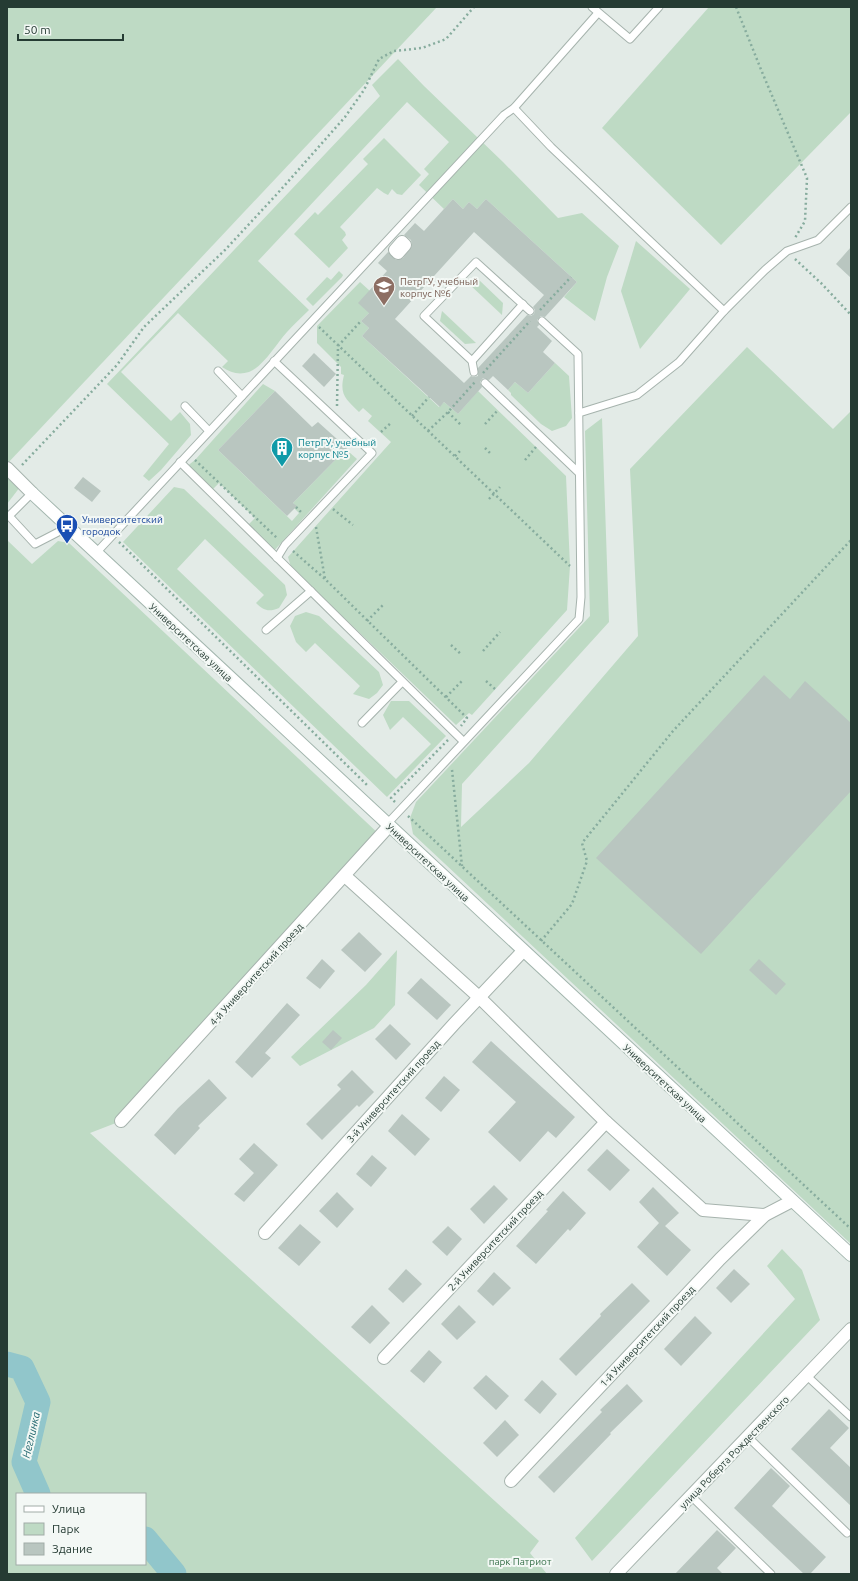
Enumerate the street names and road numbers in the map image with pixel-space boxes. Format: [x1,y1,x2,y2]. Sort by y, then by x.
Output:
street label: Университетская улица [147,601,234,684]
street label: Университетская улица [384,821,471,904]
street label: 4-й Университетский проезд [208,921,305,1028]
street label: 3-й Университетский проезд [345,1038,442,1145]
street label: Университетская улица [621,1042,708,1125]
street label: 2-й Университетский проезд [446,1188,545,1293]
street label: 1-й Университетский проезд [598,1284,697,1389]
street label: улица Роберта Рождественского [677,1394,791,1511]

